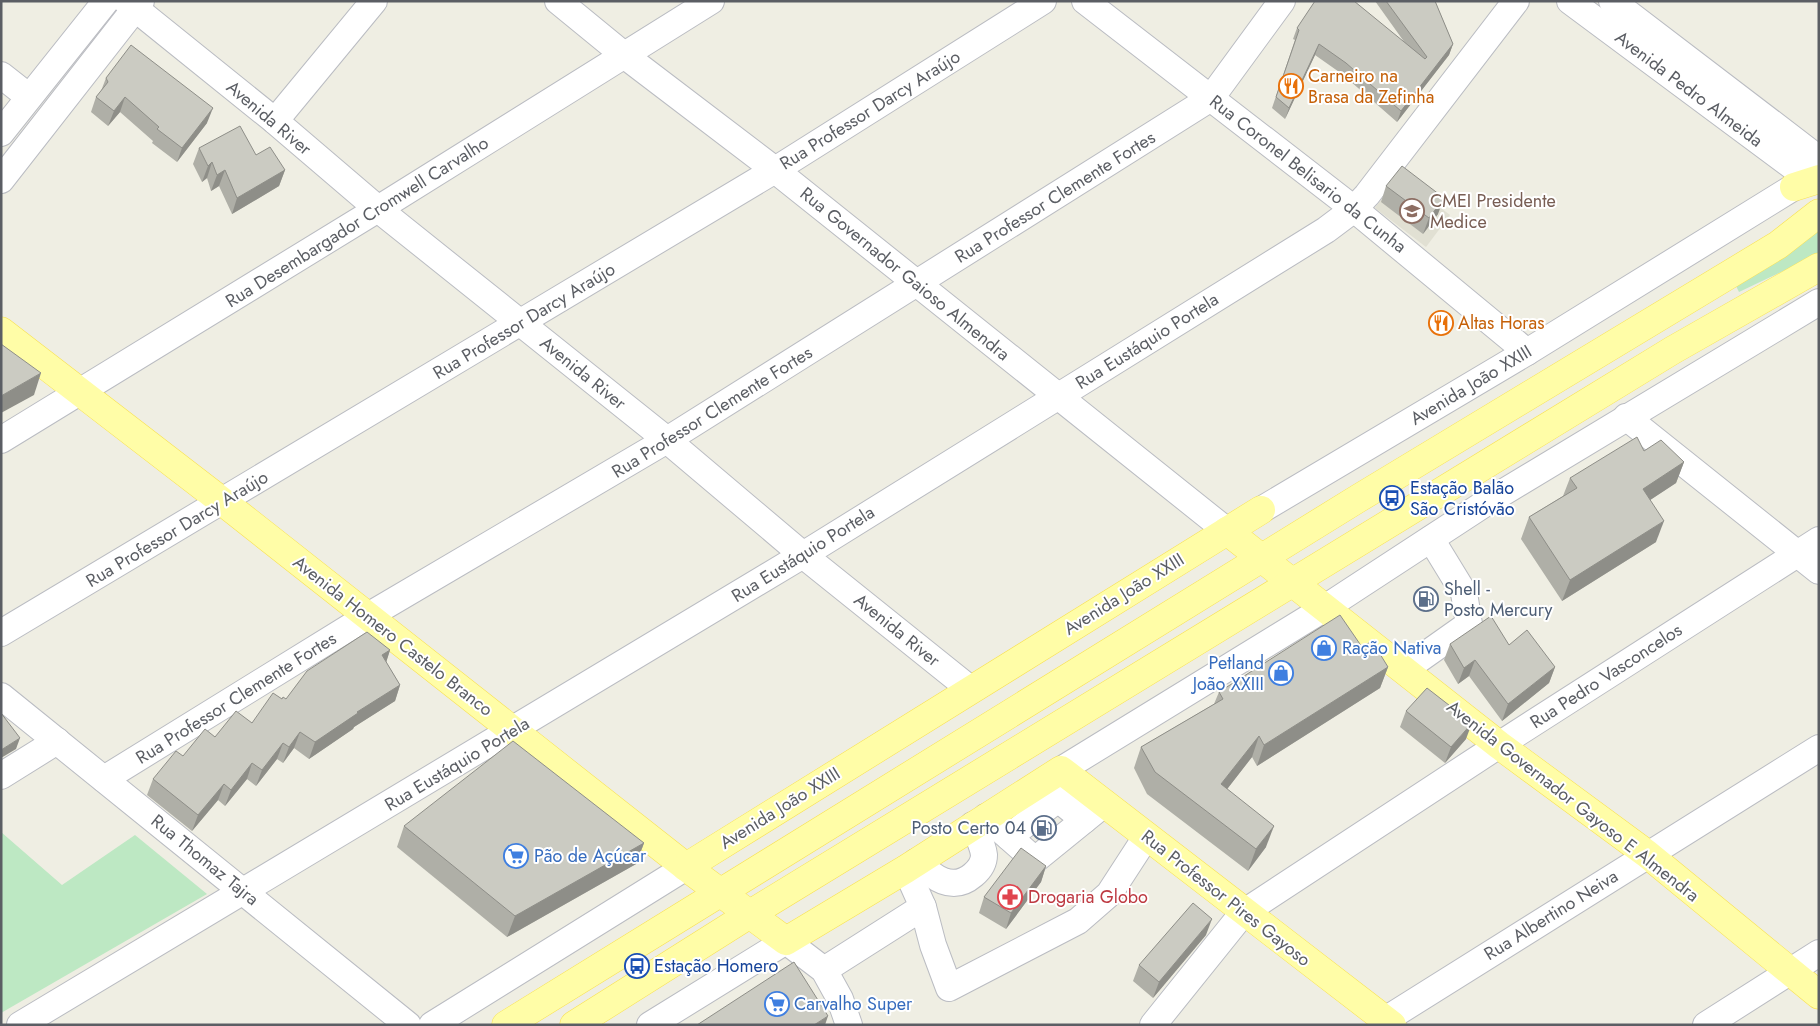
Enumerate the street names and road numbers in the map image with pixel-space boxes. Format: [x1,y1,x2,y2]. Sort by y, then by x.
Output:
street label: Avenida Pedro Almeida [1610,25,1768,153]
street label: Rua Professor Darcy Araújo [775,44,965,176]
street label: Avenida River [221,75,318,162]
street label: Rua Coronel Belisario da Cunha [1204,89,1412,259]
street label: Rua Professor Clemente Fortes [950,125,1160,269]
street label: Rua Desembargador Cromwell Carvalho [220,130,494,314]
street label: Rua Governador Gaioso Almendra [794,181,1016,367]
street label: Rua Professor Darcy Araújo [428,256,620,386]
street label: Rua Eustáquio Portela [1070,286,1224,396]
street label: Avenida River [534,330,632,416]
street label: Avenida João XXIII [1405,338,1537,432]
street label: Rua Professor Clemente Fortes [607,340,817,484]
street label: Rua Professor Darcy Araújo [81,464,273,594]
street label: Rua Eustáquio Portela [726,499,880,609]
street label: Avenida João XXIII [1059,546,1189,642]
street label: Avenida Homero Castelo Branco [287,550,499,723]
street label: Avenida River [848,587,946,673]
street label: Rua Pedro Vasconcelos [1525,617,1687,735]
street label: Rua Professor Clemente Fortes [131,626,341,770]
street label: Avenida Governador Gayoso E Almendra [1441,694,1705,908]
street label: Rua Eustáquio Portela [380,710,534,818]
street label: Avenida João XXIII [715,760,845,856]
street label: Rua Thomaz Tajra [145,808,265,912]
street label: Rua Professor Pires Gayoso [1136,824,1316,973]
street label: Rua Albertino Neiva [1479,863,1623,967]

